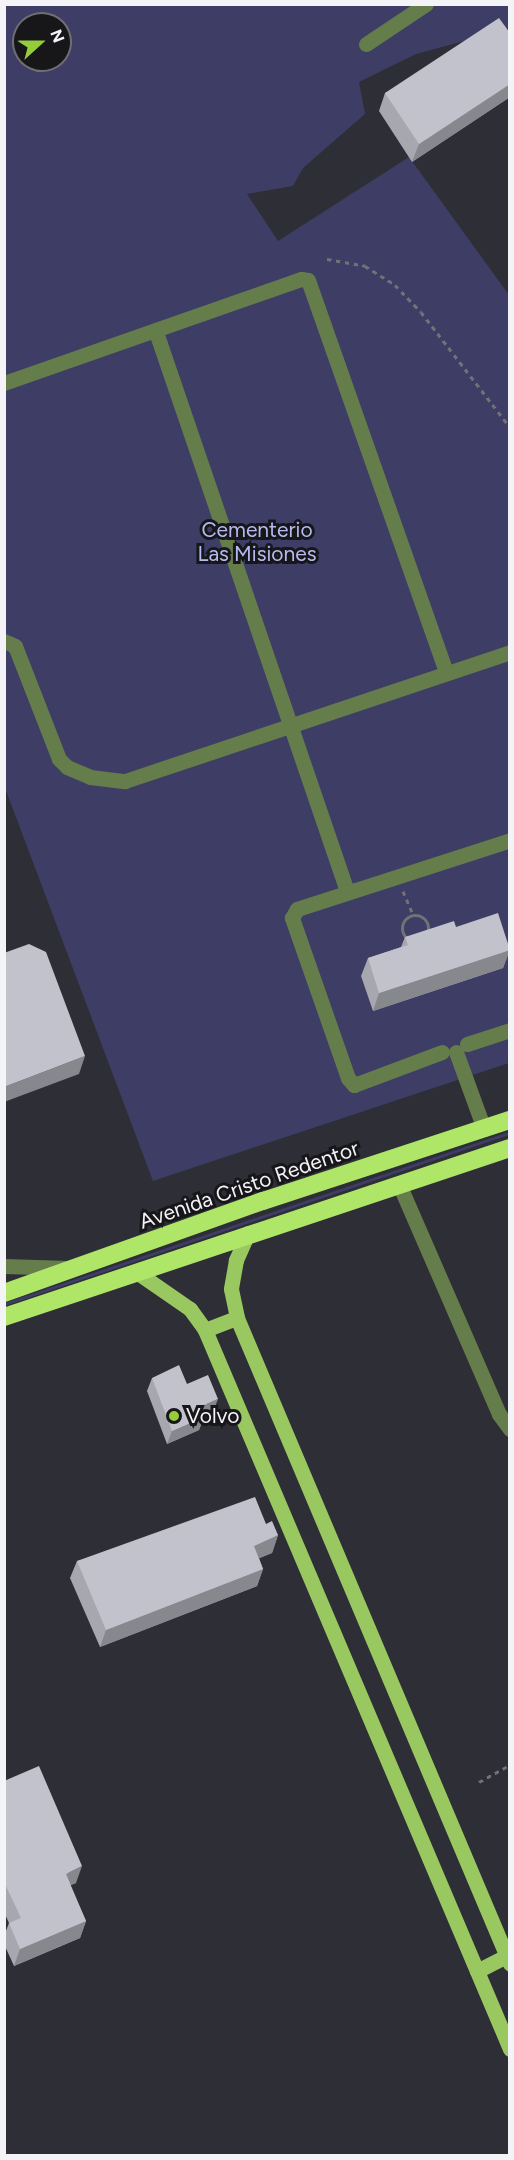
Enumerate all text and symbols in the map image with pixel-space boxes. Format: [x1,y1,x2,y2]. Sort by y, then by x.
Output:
north arrow [12,12,72,72]
text: N [46,27,68,45]
park label: Cementerio Las Misiones [197,517,317,567]
street label: Avenida Cristo Redentor [136,1136,362,1234]
place label: Volvo [186,1403,239,1429]
marker: Volvo [167,1409,181,1423]

